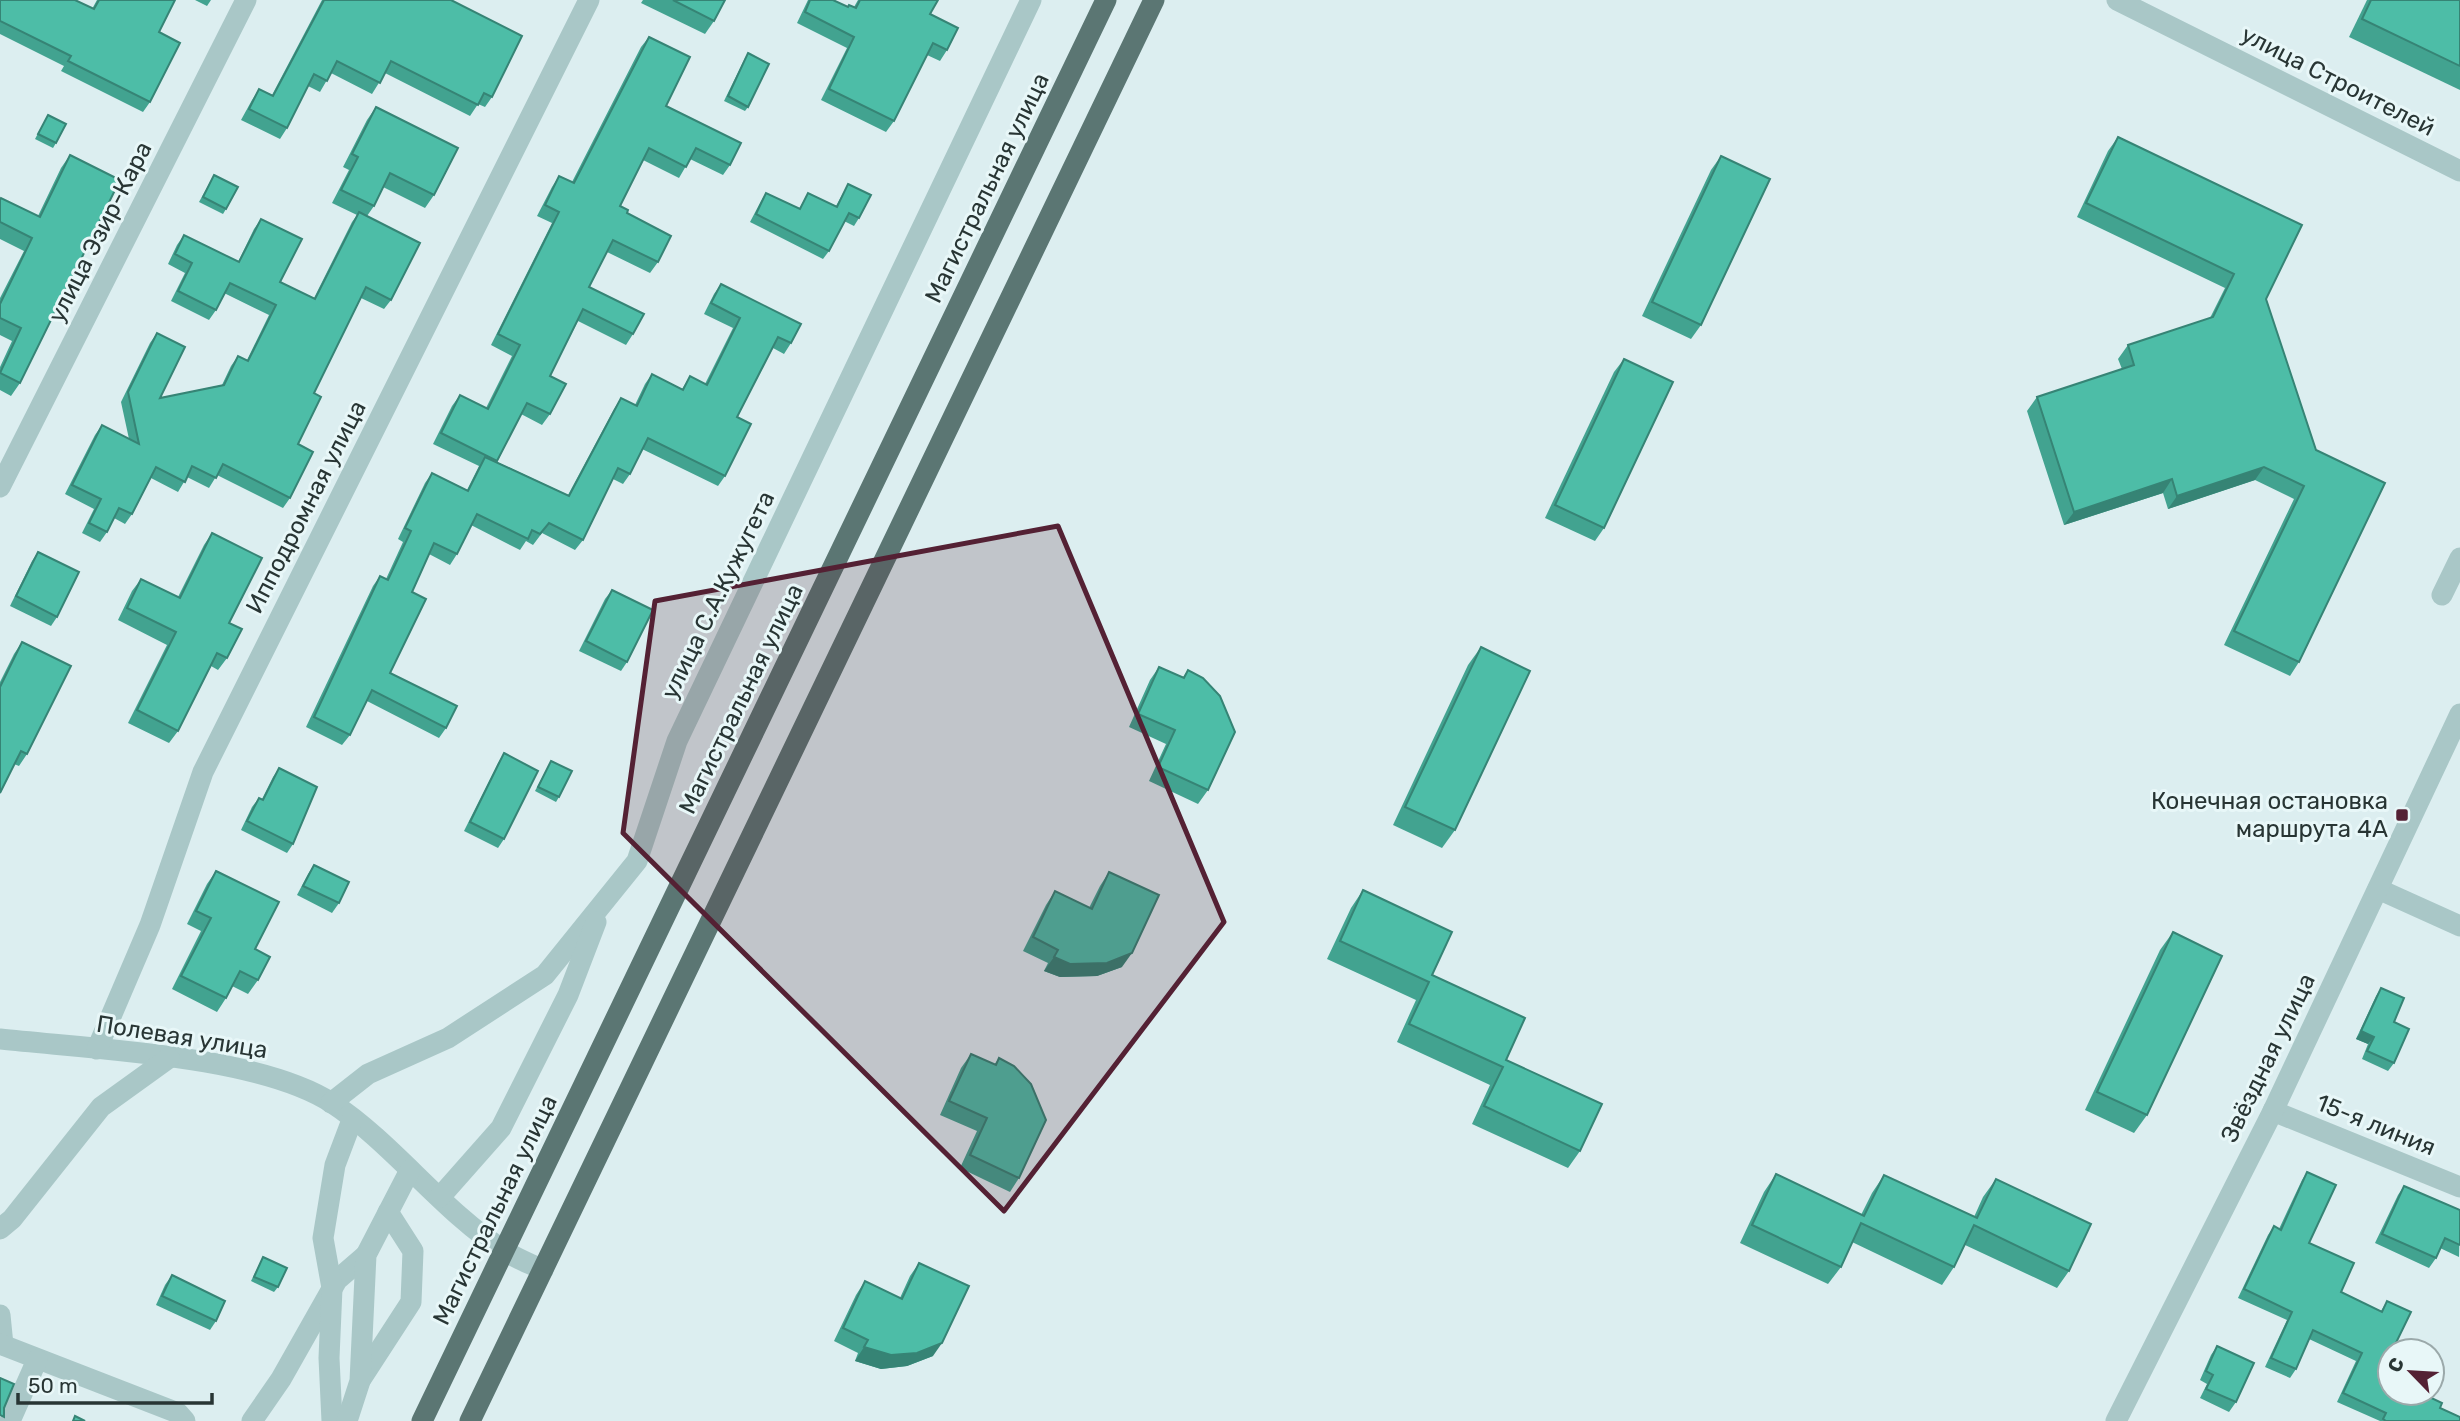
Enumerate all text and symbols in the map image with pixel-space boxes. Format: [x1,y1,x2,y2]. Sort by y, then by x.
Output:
street label: улица Строителей [2237,20,2439,142]
street label: Магистральная улица [919,69,1055,307]
street label: улица Эзир-Кара [42,137,158,327]
street label: Ипподромная улица [240,396,372,618]
street label: улица С.А.Кужугета [656,487,780,703]
street label: Магистральная улица [673,580,809,818]
place label: Конечная остановка маршрута 4А [2151,787,2388,843]
marker: Конечная остановка маршрута 4А [2394,807,2410,823]
street label: Звёздная улица [2215,969,2321,1147]
street label: Полевая улица [94,1010,270,1064]
street label: 15-я линия [2312,1088,2440,1162]
street label: Магистральная улица [427,1091,563,1329]
north arrow [2376,1337,2446,1407]
text: С [2383,1354,2409,1376]
scale bar [18,1362,212,1406]
text: 50 m [28,1373,78,1398]

